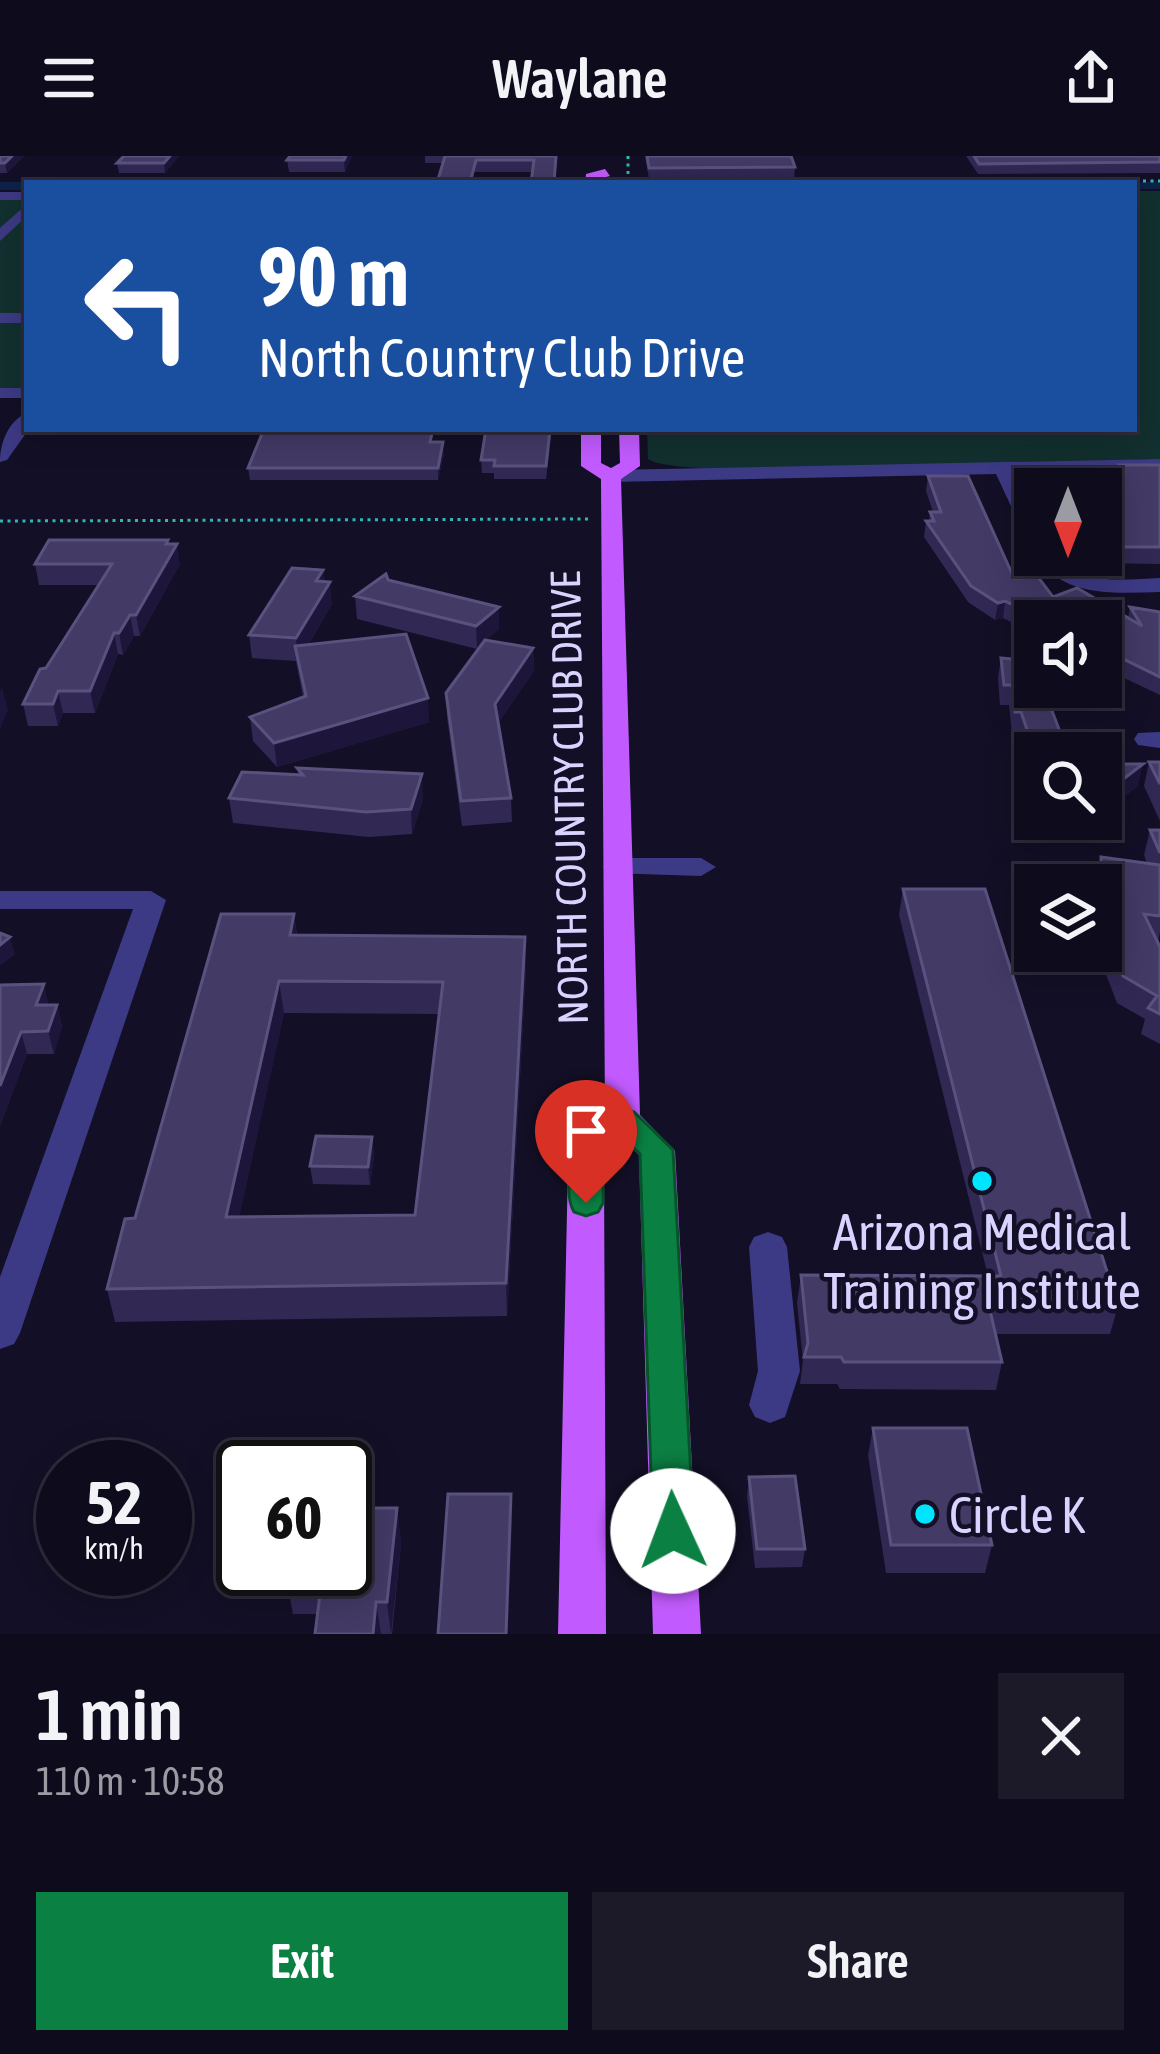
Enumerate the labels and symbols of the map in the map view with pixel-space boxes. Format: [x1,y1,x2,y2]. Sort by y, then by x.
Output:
north arrow [1014,468,1122,576]
street label: NORTH COUNTRY CLUB DRIVE [541,571,597,1025]
pin [535,1080,637,1203]
marker: Arizona Medical Training Institute [969,1168,995,1194]
place label: Arizona Medical Training Institute [823,1202,1141,1320]
speed limit sign: 60 [216,1440,372,1596]
position arrow [610,1468,736,1594]
place label: Circle K [949,1485,1086,1544]
marker: Circle K [912,1501,938,1527]

